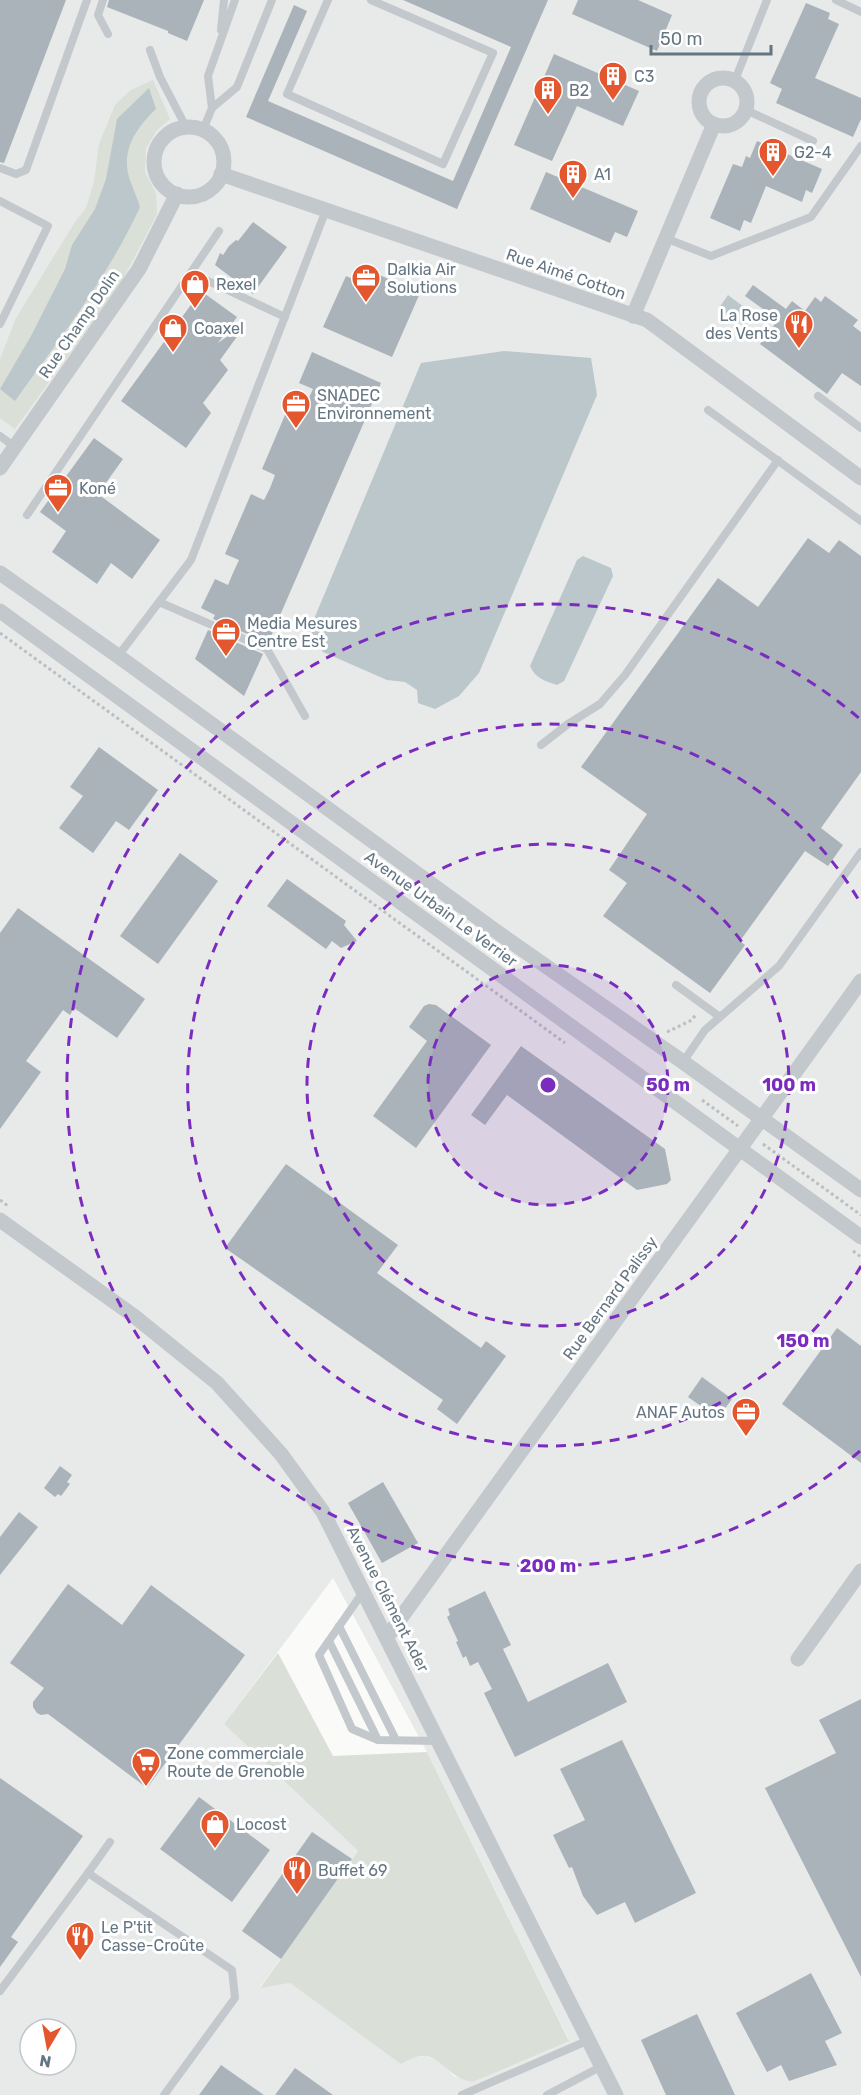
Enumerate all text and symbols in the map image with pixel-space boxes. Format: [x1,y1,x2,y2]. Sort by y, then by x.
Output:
scale bar [651,18,771,56]
text: 50 m [660,28,703,50]
building icon: C3 [597,60,629,102]
place label: C3 [634,67,654,86]
building icon: B2 [532,74,564,116]
place label: B2 [569,81,589,100]
building icon: G2-4 [757,136,789,178]
place label: G2-4 [794,143,832,162]
building icon: A1 [557,158,589,200]
place label: A1 [594,165,611,184]
street label: Rue Aimé Cotton [504,245,628,303]
place label: Dalkia Air Solutions [387,260,457,297]
office icon: Dalkia Air Solutions [350,262,382,304]
street label: Rue Champ Dolin [35,266,123,382]
shop icon: Rexel [179,268,211,310]
place label: Rexel [216,275,256,294]
place label: La Rose des Vents [705,306,778,343]
restaurant icon: La Rose des Vents [783,308,815,350]
shop icon: Coaxel [157,312,189,354]
place label: Coaxel [194,319,244,338]
place label: SNADEC Environnement [317,386,431,423]
office icon: SNADEC Environnement [280,388,312,430]
office icon: Koné [42,472,74,514]
place label: Koné [79,479,116,498]
place label: Media Mesures Centre Est [247,614,357,651]
office icon: Media Mesures Centre Est [210,616,242,658]
street label: Avenue Urbain Le Verrier [361,847,521,971]
text: 50 m [646,1074,690,1096]
text: 100 m [762,1074,816,1096]
centre of rings [538,1075,558,1095]
street label: Rue Bernard Palissy [559,1232,661,1364]
text: 150 m [776,1330,830,1352]
office icon: ANAF Autos [730,1396,762,1438]
place label: ANAF Autos [636,1403,725,1422]
street label: Avenue Clément Ader [343,1523,433,1675]
text: 200 m [520,1555,576,1577]
place label: Zone commerciale Route de Grenoble [167,1744,305,1781]
supermarket icon: Zone commerciale Route de Grenoble [130,1746,162,1788]
shop icon: Locost [199,1808,231,1850]
place label: Locost [236,1815,286,1834]
restaurant icon: Buffet 69 [281,1854,313,1896]
place label: Buffet 69 [318,1861,387,1880]
place label: Le P'tit Casse-Croûte [101,1918,204,1955]
restaurant icon: Le P'tit Casse-Croûte [64,1920,96,1962]
north arrow [18,2017,78,2077]
text: N [38,2051,53,2072]

